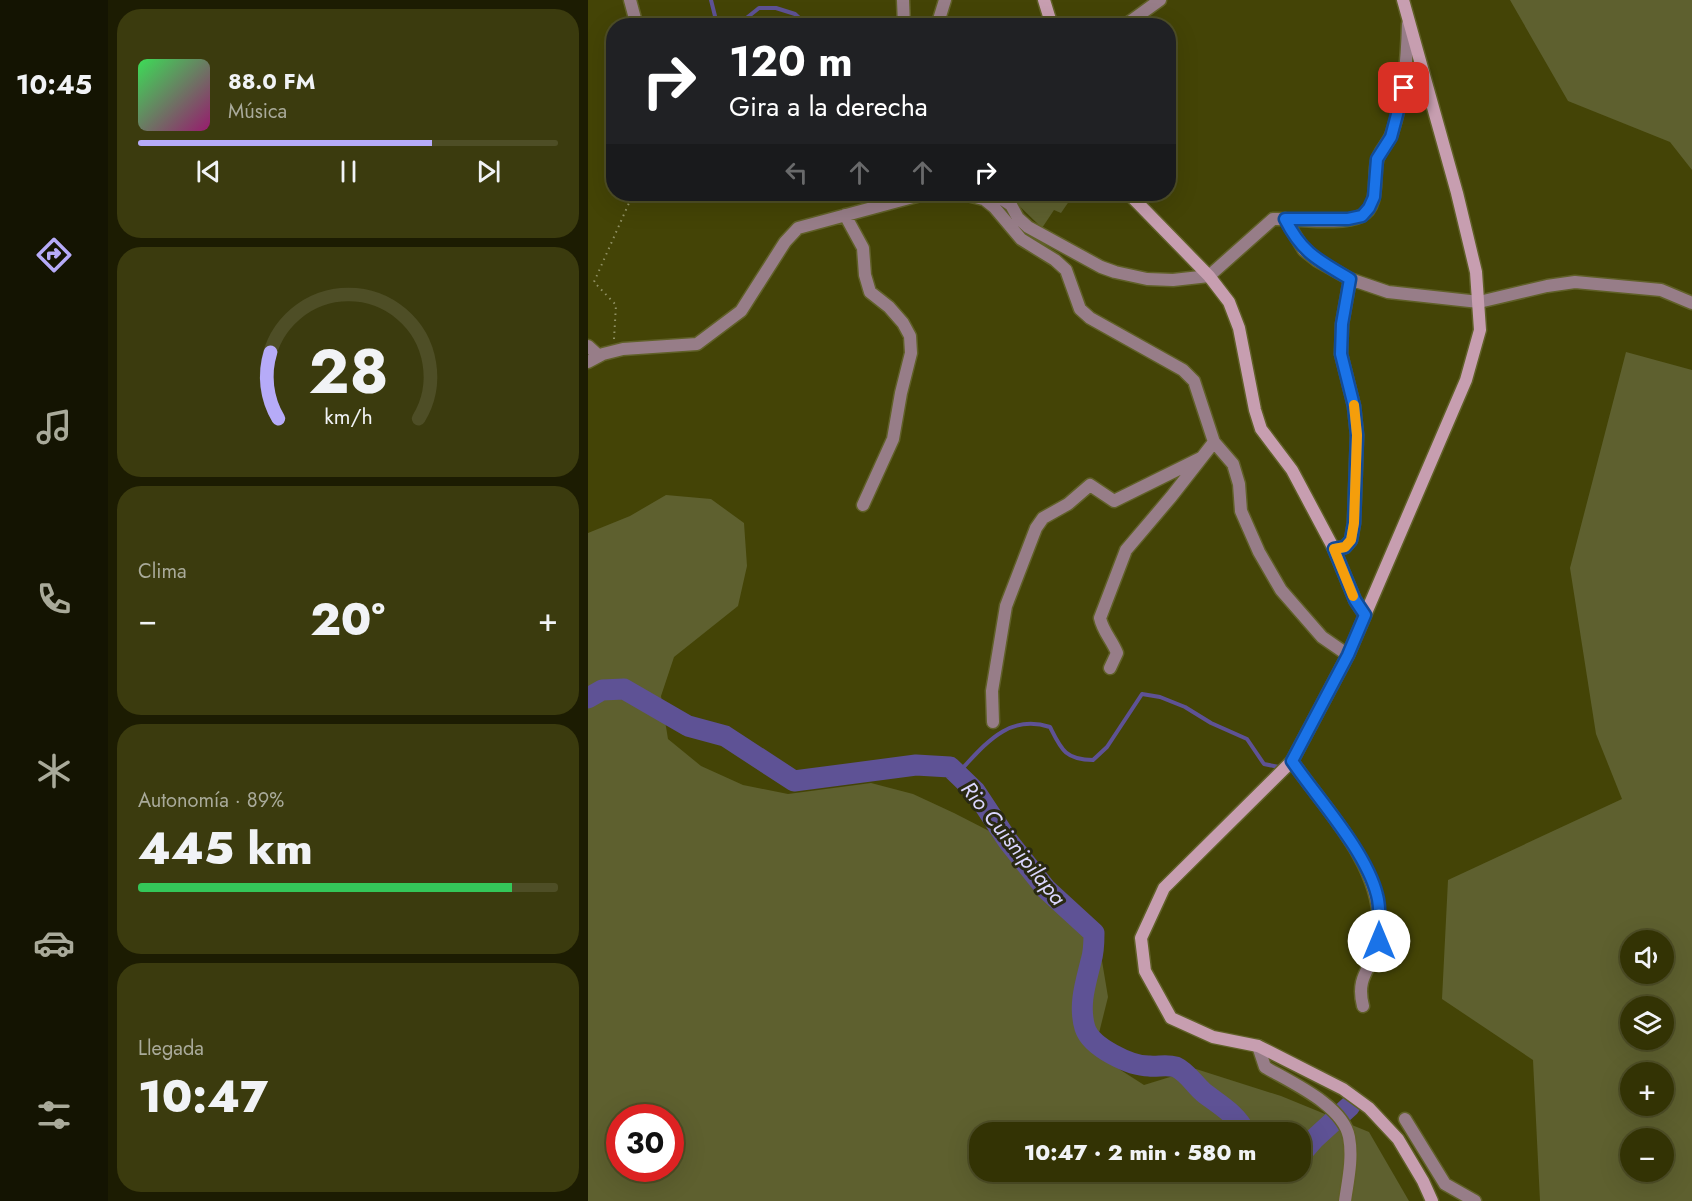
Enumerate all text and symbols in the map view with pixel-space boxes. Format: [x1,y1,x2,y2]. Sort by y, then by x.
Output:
text: 120 m [729,31,853,92]
icon: right [630,42,708,120]
pin [1378,62,1429,113]
text: 10:45 [16,65,92,104]
text: 88.0 FM [228,65,315,97]
icon: arrive [1387,71,1420,104]
text: Gira a la derecha [729,87,928,126]
text: Música [228,97,287,126]
icon: previous [192,155,225,188]
icon: pause [332,155,365,188]
icon: next [472,155,505,188]
icon: left [780,156,813,189]
icon: ahead [843,156,876,189]
icon: ahead [906,156,939,189]
icon: right [969,156,1002,189]
icon: directions [33,234,75,276]
text: 28 [308,326,388,416]
text: km/h [324,402,372,433]
icon: music [33,406,75,448]
text: Clima [138,557,187,586]
icon: phone [33,578,75,620]
text: 20° [310,587,385,652]
text: − [138,596,157,643]
text: + [538,596,558,643]
icon: climate [33,750,75,792]
water label: Rio Cuisnipilapa [954,774,1074,912]
text: Autonomía · 89% [138,786,284,815]
text: 445 km [138,816,313,881]
position arrow [1347,909,1411,973]
icon: car [33,922,75,964]
map controls [1620,930,1674,1182]
button: sound [1620,930,1674,984]
button: layers [1620,996,1674,1050]
text: Llegada [138,1034,204,1063]
button: + [1620,1062,1674,1116]
text: 10:47 [138,1064,268,1129]
icon: filters [33,1094,75,1136]
speed limit sign: 30 [606,1104,684,1182]
button: − [1620,1128,1674,1182]
text: 10:47 · 2 min · 580 m [1024,1136,1256,1168]

